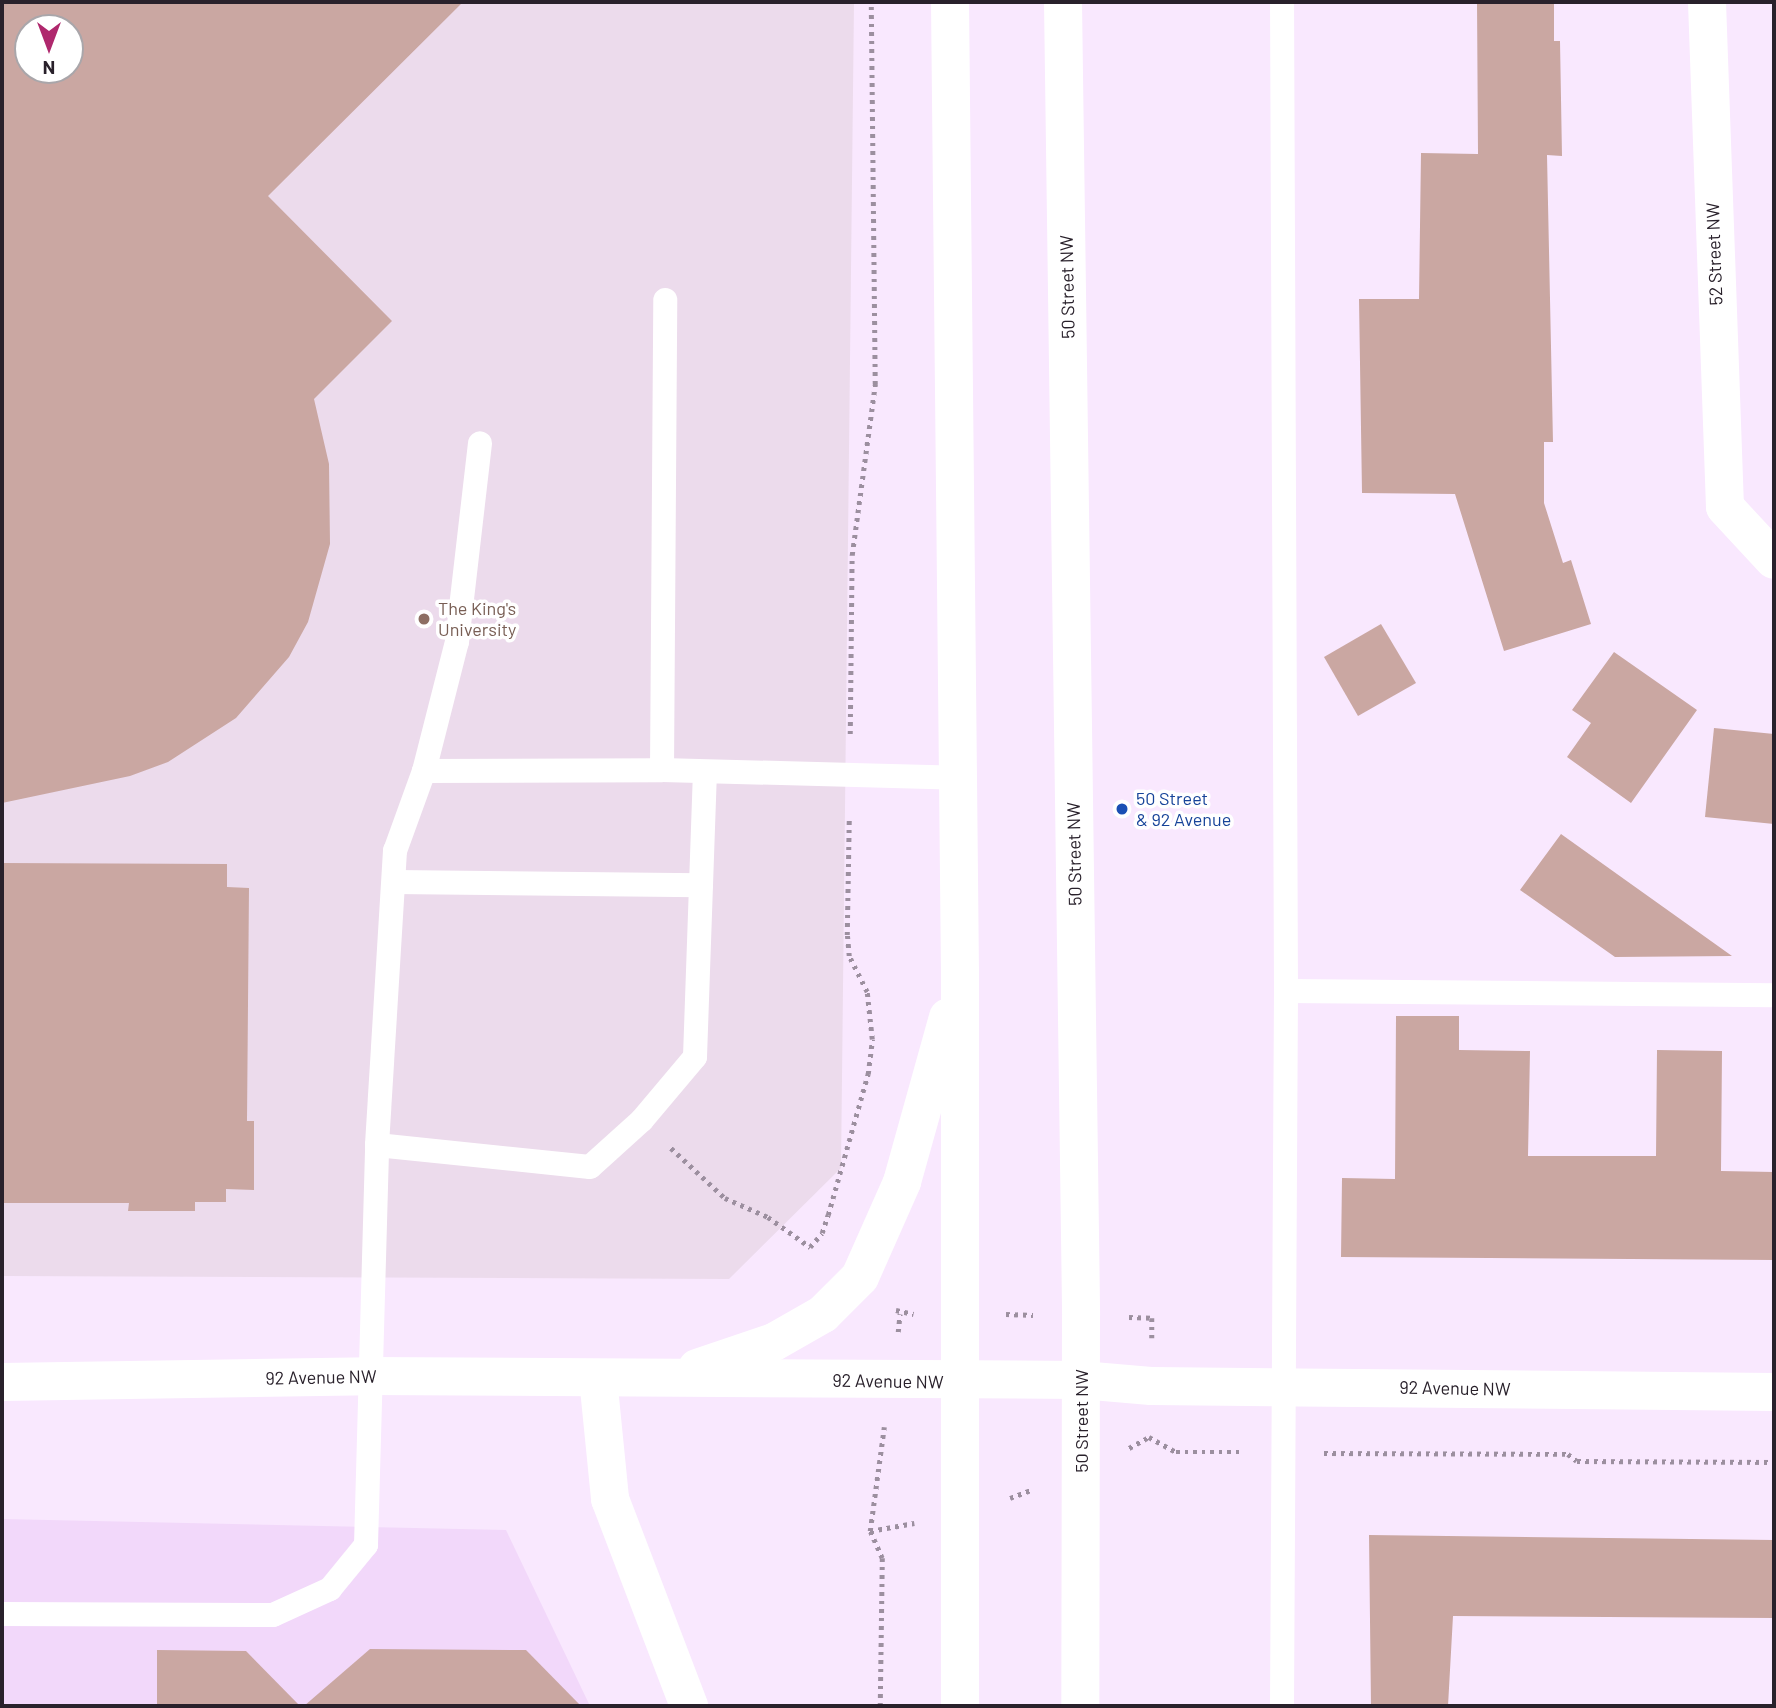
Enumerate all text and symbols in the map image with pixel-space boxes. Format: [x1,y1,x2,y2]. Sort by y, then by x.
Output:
north arrow [14,14,84,84]
text: N [43,57,55,80]
street label: 52 Street NW [1701,202,1727,306]
street label: 50 Street NW [1055,235,1079,339]
place label: The King's University [438,598,516,640]
marker: The King's University [416,611,432,627]
place label: 50 Street & 92 Avenue [1136,788,1231,830]
marker: 50 Street & 92 Avenue [1114,801,1130,817]
street label: 50 Street NW [1062,802,1086,906]
street label: 92 Avenue NW [265,1365,377,1389]
street label: 92 Avenue NW [832,1369,944,1393]
street label: 50 Street NW [1070,1369,1092,1473]
street label: 92 Avenue NW [1399,1376,1511,1400]

